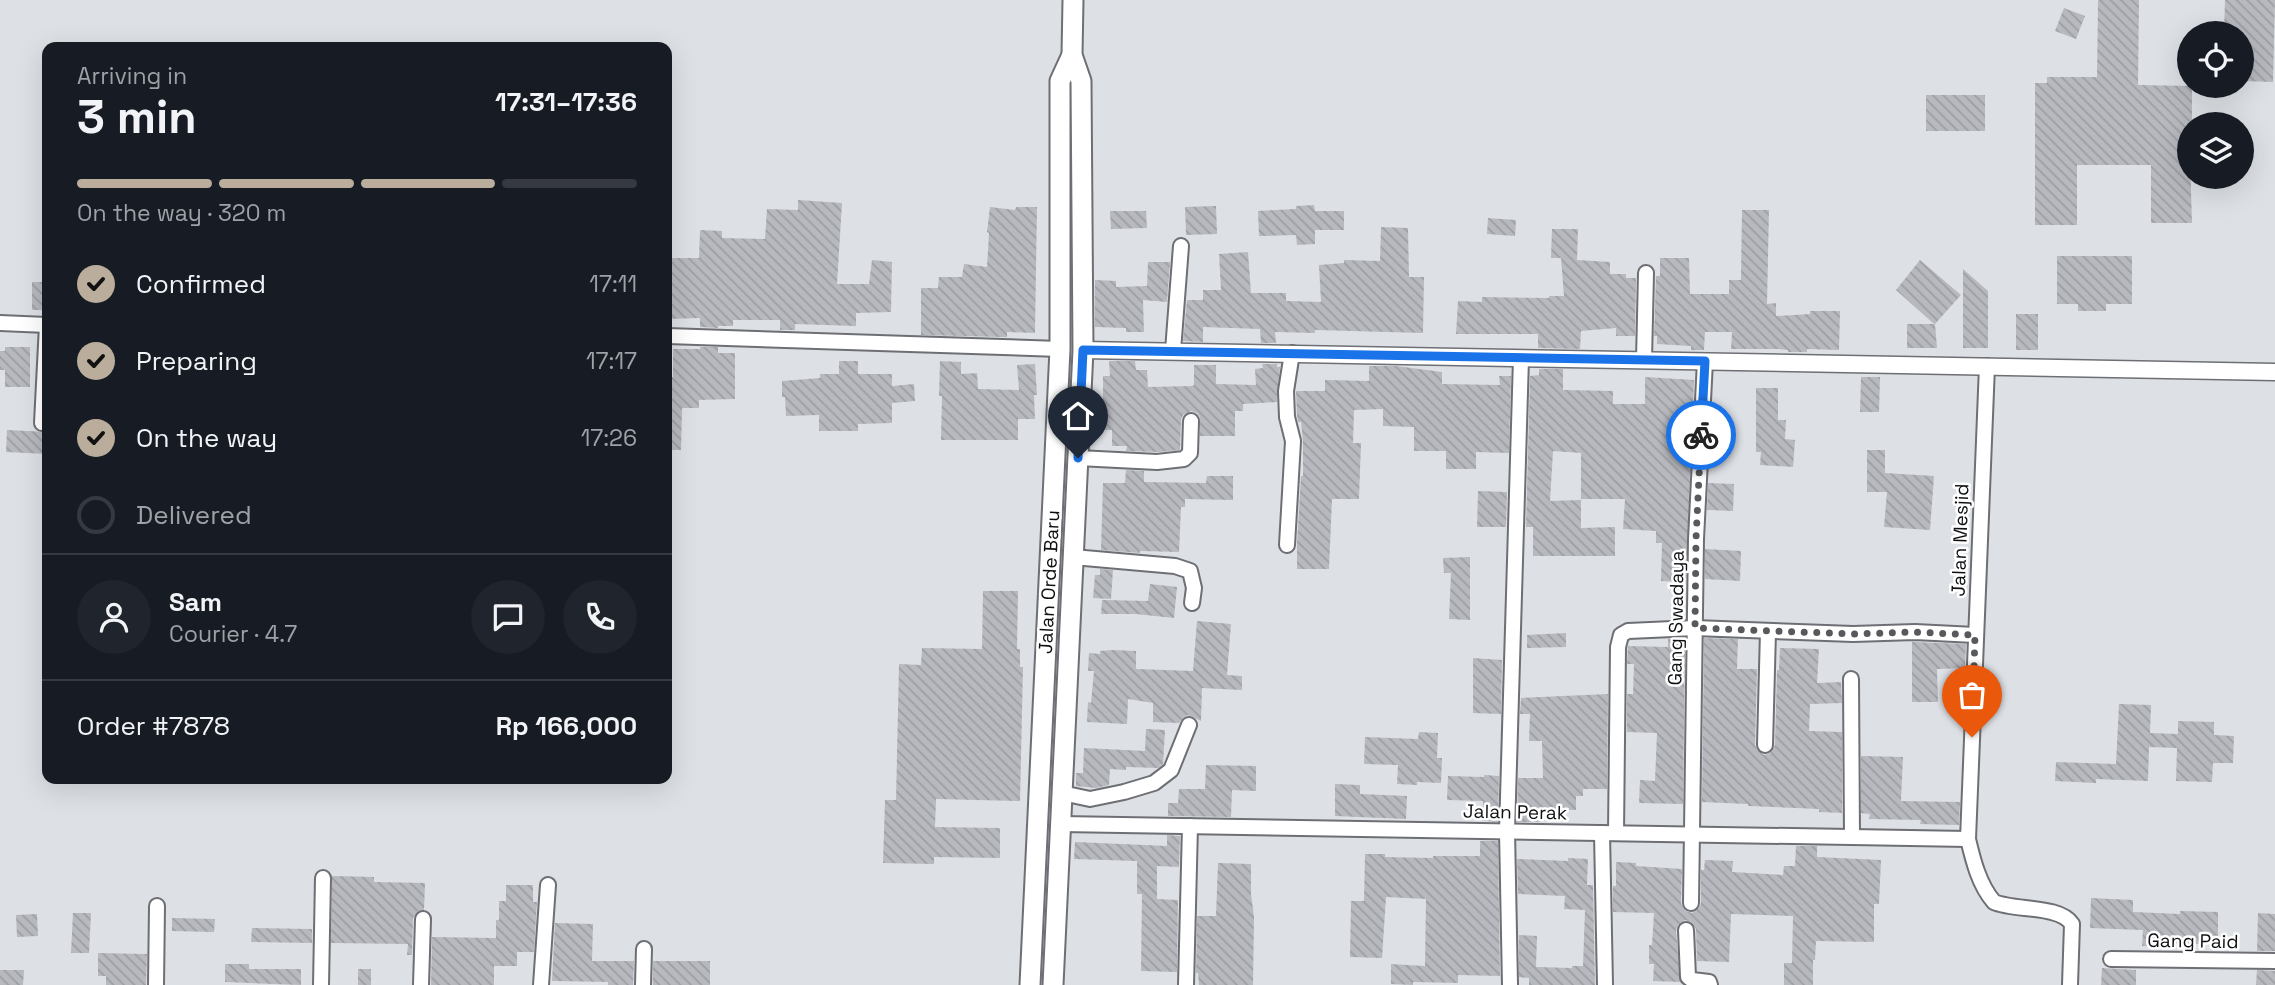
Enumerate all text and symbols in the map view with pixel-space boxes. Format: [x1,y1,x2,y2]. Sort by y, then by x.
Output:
map controls [2177,21,2254,189]
button: locate [2177,21,2254,98]
text: Arriving in [77,61,187,91]
text: 17:31–17:36 [495,85,637,119]
text: 3 min [77,88,197,146]
button: layers [2177,112,2254,189]
text: On the way · 320 m [77,198,286,228]
icon: check [77,265,115,303]
text: Confirmed [136,267,266,301]
text: 17:11 [589,269,637,299]
icon: check [77,342,115,380]
text: Preparing [136,344,257,378]
text: 17:17 [586,346,637,376]
pin [1048,386,1108,458]
icon: home [1059,397,1097,435]
courier [1666,400,1736,470]
icon: bike [1682,416,1720,454]
icon: check [77,419,115,457]
text: On the way [136,421,277,455]
text: 17:26 [581,423,637,453]
street label: Jalan Mesjid [1946,483,1974,597]
text: Delivered [136,498,252,532]
street label: Jalan Orde Baru [1033,509,1065,655]
street label: Gang Swadaya [1662,550,1690,686]
button: person [77,580,151,654]
button: chat [471,580,545,654]
button: phone [563,580,637,654]
text: Sam [169,585,222,619]
text: Courier · 4.7 [169,619,297,649]
pin [1942,665,2002,737]
icon: bag [1953,676,1991,714]
text: Order #7878 [77,709,230,743]
text: Rp 166,000 [496,709,637,743]
street label: Jalan Perak [1463,799,1567,825]
street label: Gang Paid [2147,928,2239,954]

